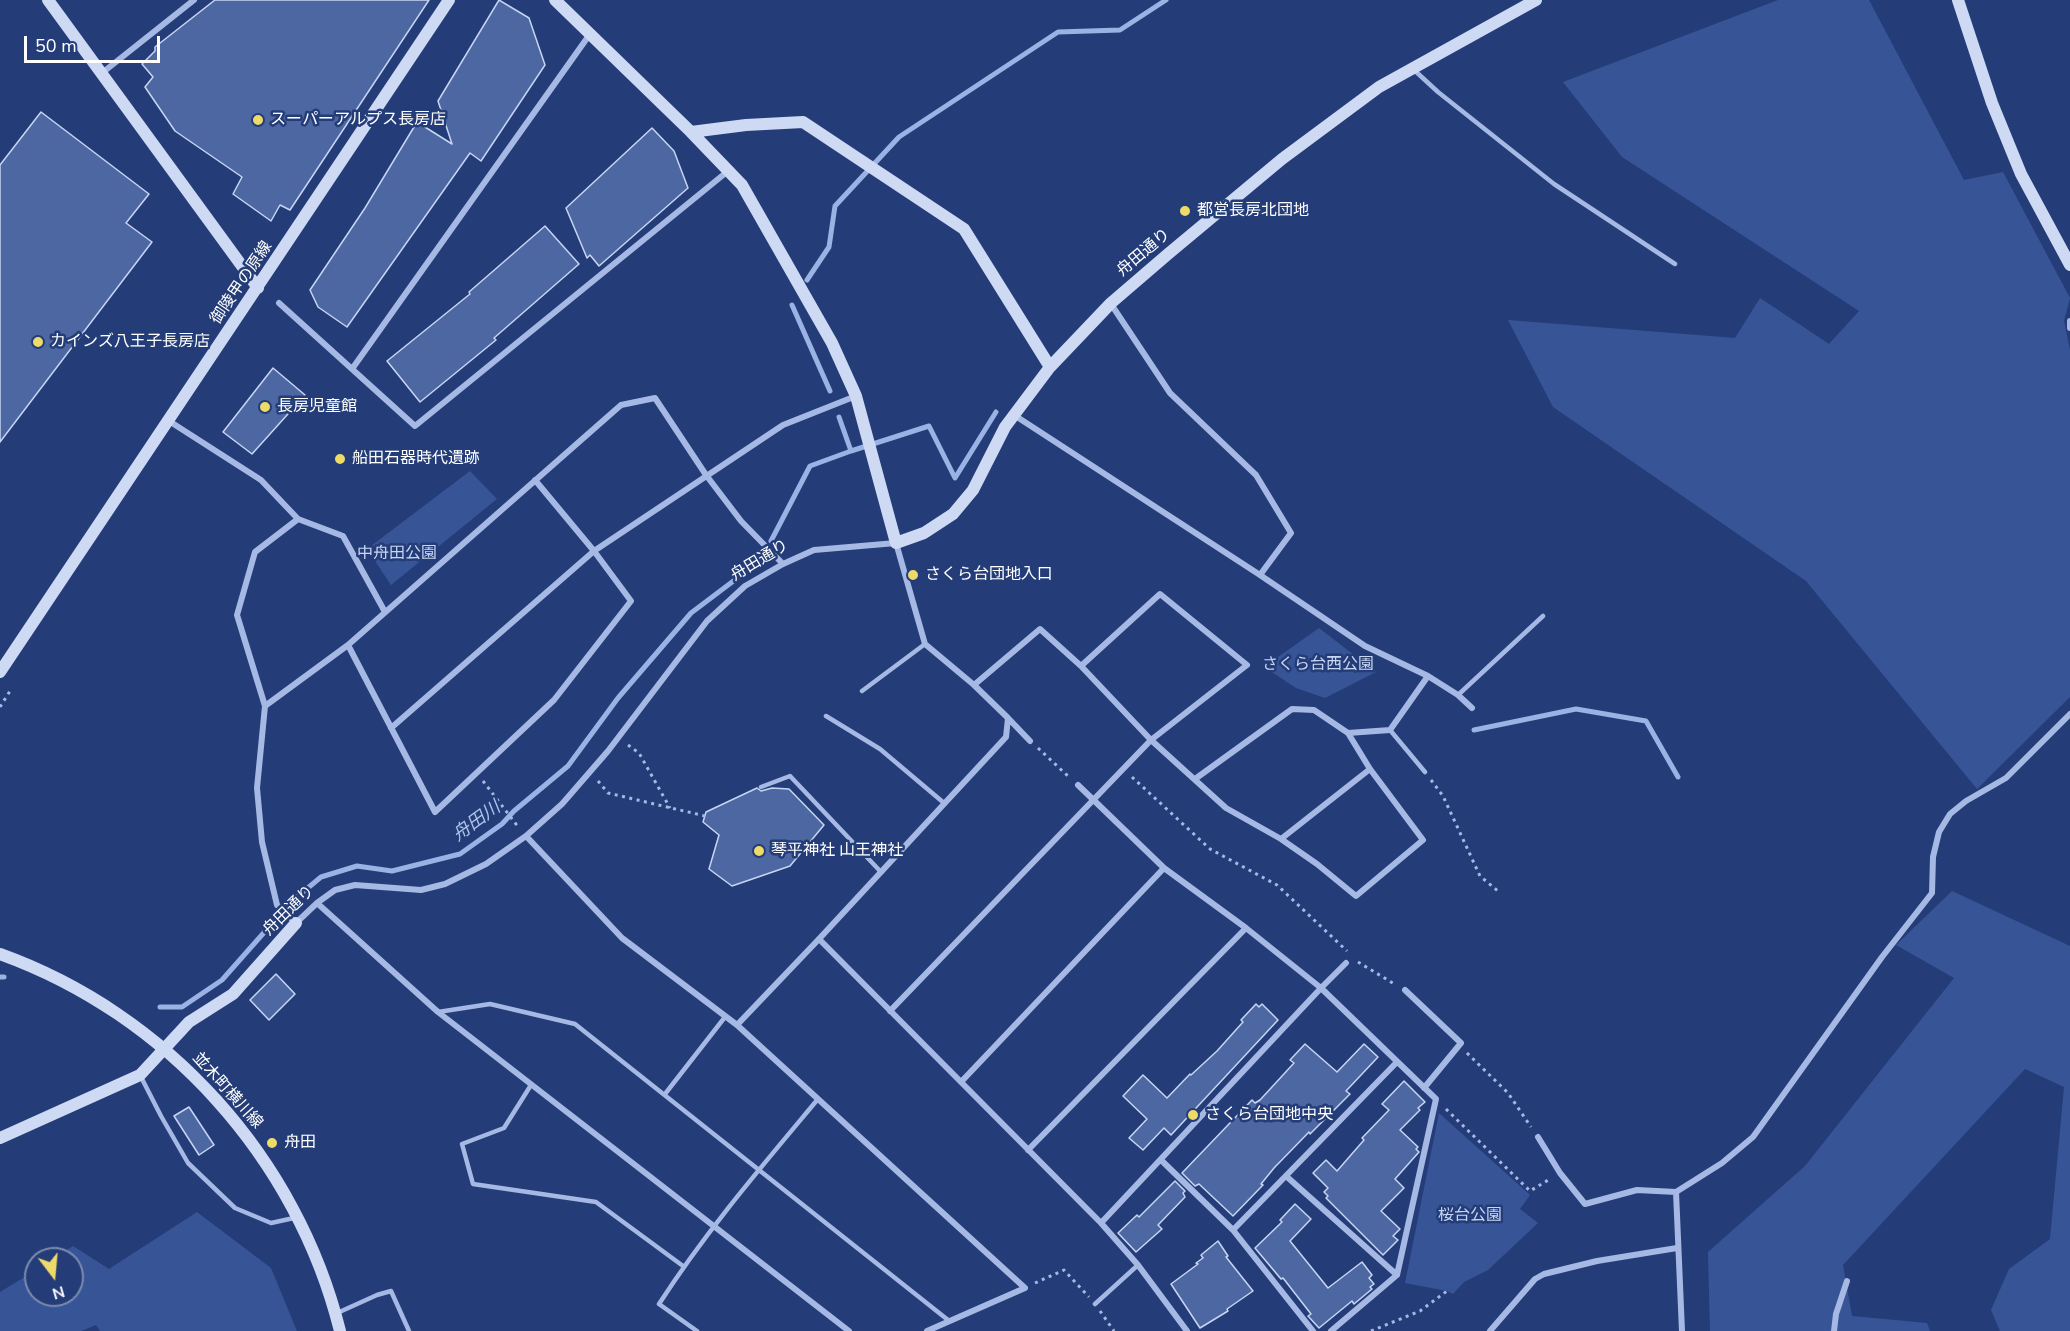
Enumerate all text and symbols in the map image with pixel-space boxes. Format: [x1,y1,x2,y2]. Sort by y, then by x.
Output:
scale bar [27,24,164,62]
text: 50 m [35,34,77,58]
place label: スーパーアルプス長房店 [270,110,446,130]
marker: スーパーアルプス長房店 [251,113,265,127]
place label: 都営長房北団地 [1197,201,1309,221]
marker: 都営長房北団地 [1178,204,1192,218]
street label: 舟田通り [1113,225,1175,281]
street label: 御陵甲の原線 [207,238,277,328]
place label: カインズ八王子長房店 [50,332,210,352]
marker: カインズ八王子長房店 [31,335,45,349]
place label: 長房児童館 [277,397,357,417]
marker: 長房児童館 [258,400,272,414]
place label: 船田石器時代遺跡 [352,449,480,469]
marker: 船田石器時代遺跡 [333,452,347,466]
street label: 舟田通り [728,536,792,586]
park label: 中舟田公園 [357,544,437,564]
place label: さくら台団地入口 [925,565,1053,585]
marker: さくら台団地入口 [906,568,920,582]
park label: さくら台西公園 [1262,655,1374,675]
water label: 舟田川 [449,797,505,847]
place label: 琴平神社 山王神社 [771,841,903,861]
marker: 琴平神社 山王神社 [752,844,766,858]
street label: 舟田通り [259,882,319,940]
street label: 並木町横川線 [188,1049,266,1133]
place label: さくら台団地中央 [1205,1105,1333,1125]
marker: さくら台団地中央 [1186,1108,1200,1122]
place label: 舟田 [284,1133,316,1153]
marker: 舟田 [265,1136,279,1150]
park label: 桜台公園 [1438,1206,1502,1226]
north arrow [24,1247,84,1307]
text: N [50,1280,67,1305]

